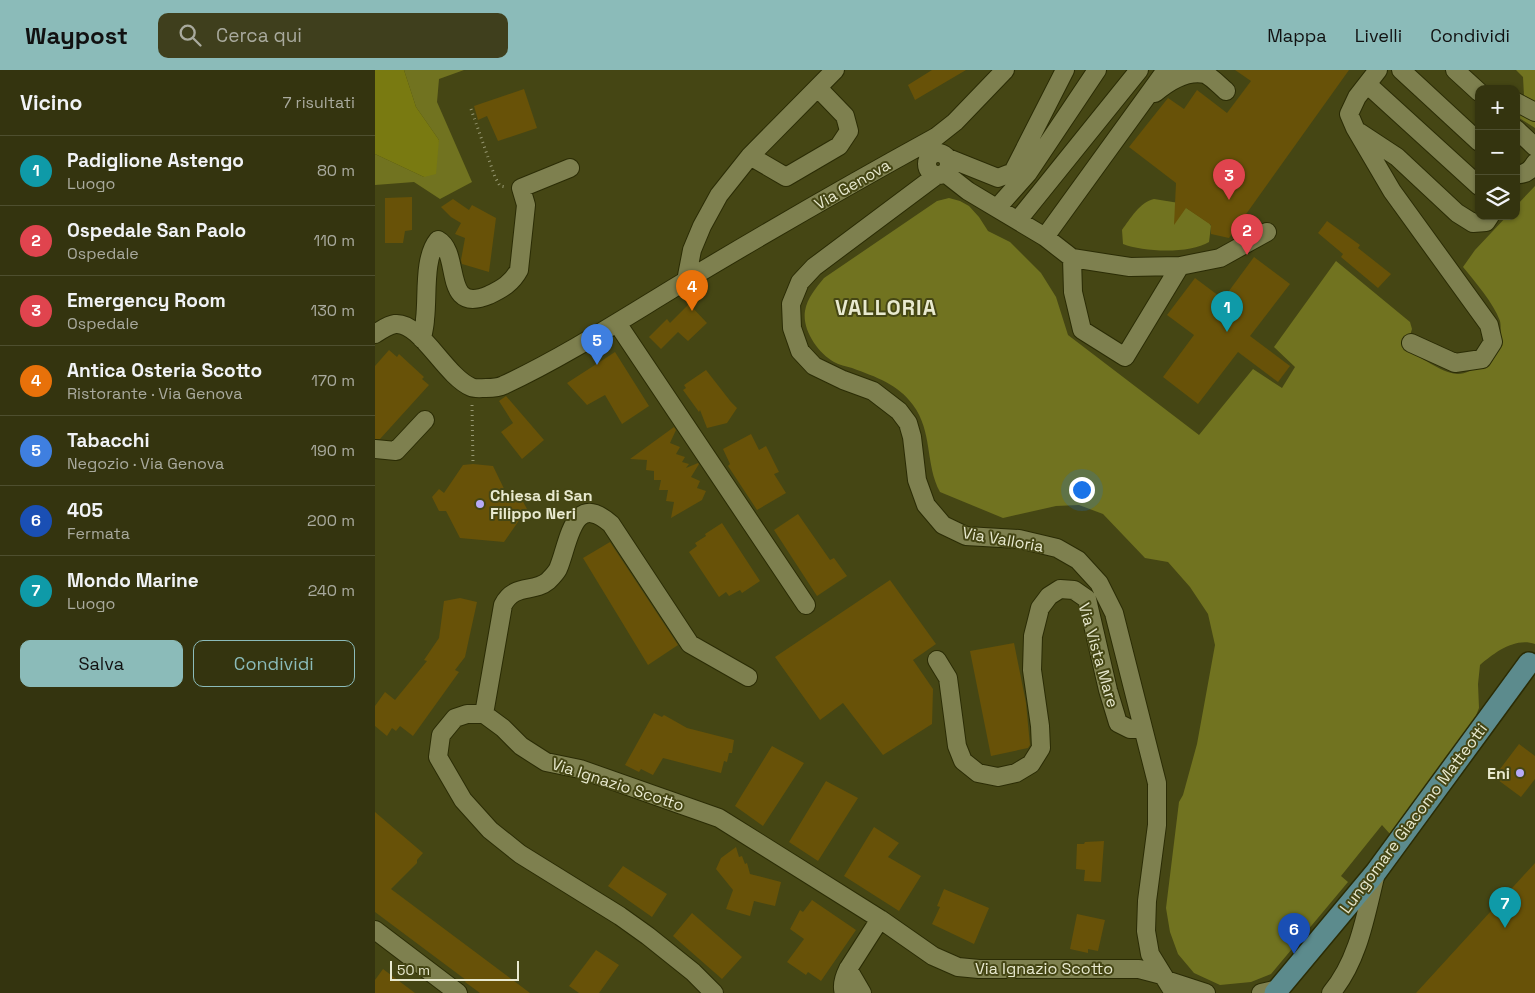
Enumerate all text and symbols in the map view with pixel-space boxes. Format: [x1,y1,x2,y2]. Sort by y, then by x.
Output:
search box [158,13,508,58]
text: Waypost [25,20,128,51]
icon: search [176,21,204,49]
text: Cerca qui [216,23,302,48]
text: Mappa [1267,24,1327,47]
text: Livelli [1355,24,1402,47]
text: Condividi [1430,24,1510,47]
map controls [1475,85,1520,220]
button: + [1475,85,1520,130]
text: Vicino [20,89,82,116]
text: 7 risultati [282,92,355,113]
button: − [1475,130,1520,175]
text: Padiglione Astengo [67,148,244,173]
street label: Via Genova [811,154,894,215]
pin: 3 [1213,159,1245,200]
text: 1 [32,160,40,181]
text: 80 m [317,160,355,181]
text: Luogo [67,173,116,194]
button: layers [1475,175,1520,220]
pin: 2 [1231,214,1263,255]
text: Ospedale San Paolo [67,218,246,243]
text: 2 [31,230,41,251]
text: 110 m [313,230,355,251]
text: Ospedale [67,243,139,264]
pin: 4 [676,270,708,311]
text: Emergency Room [67,288,226,313]
pin: 1 [1211,291,1243,332]
district label: VALLORIA [835,294,937,321]
text: 3 [31,300,41,321]
text: 130 m [311,300,355,321]
text: Ospedale [67,313,139,334]
pin: 5 [581,324,613,365]
text: Antica Osteria Scotto [67,358,262,383]
text: 4 [31,370,41,391]
text: 170 m [311,370,355,391]
text: Ristorante · Via Genova [67,383,242,404]
text: Tabacchi [67,428,149,453]
text: 5 [31,440,41,461]
text: 190 m [310,440,355,461]
text: Negozio · Via Genova [67,453,224,474]
your location [1069,477,1095,503]
place label: Chiesa di San Filippo Neri [490,485,593,524]
text: 405 [67,498,103,523]
marker: Chiesa di San Filippo Neri [474,498,486,510]
text: 6 [31,510,41,531]
text: 200 m [307,510,355,531]
street label: Via Valloria [961,522,1045,557]
text: Fermata [67,523,130,544]
text: Mondo Marine [67,568,199,593]
text: 7 [32,580,40,601]
text: 240 m [308,580,355,601]
text: Luogo [67,593,116,614]
street label: Via Vista Mare [1074,600,1123,710]
button: Salva [20,640,183,687]
button: Condividi [193,640,355,687]
street label: Lungomare Giacomo Matteotti [1335,719,1492,918]
street label: Via Ignazio Scotto [549,753,687,816]
place label: Eni [1487,763,1510,784]
marker: Eni [1514,767,1526,779]
pin: 7 [1489,887,1521,928]
pin: 6 [1278,913,1310,954]
scale bar [390,958,519,981]
street label: Via Ignazio Scotto [975,958,1113,979]
text: 50 m [397,961,430,979]

